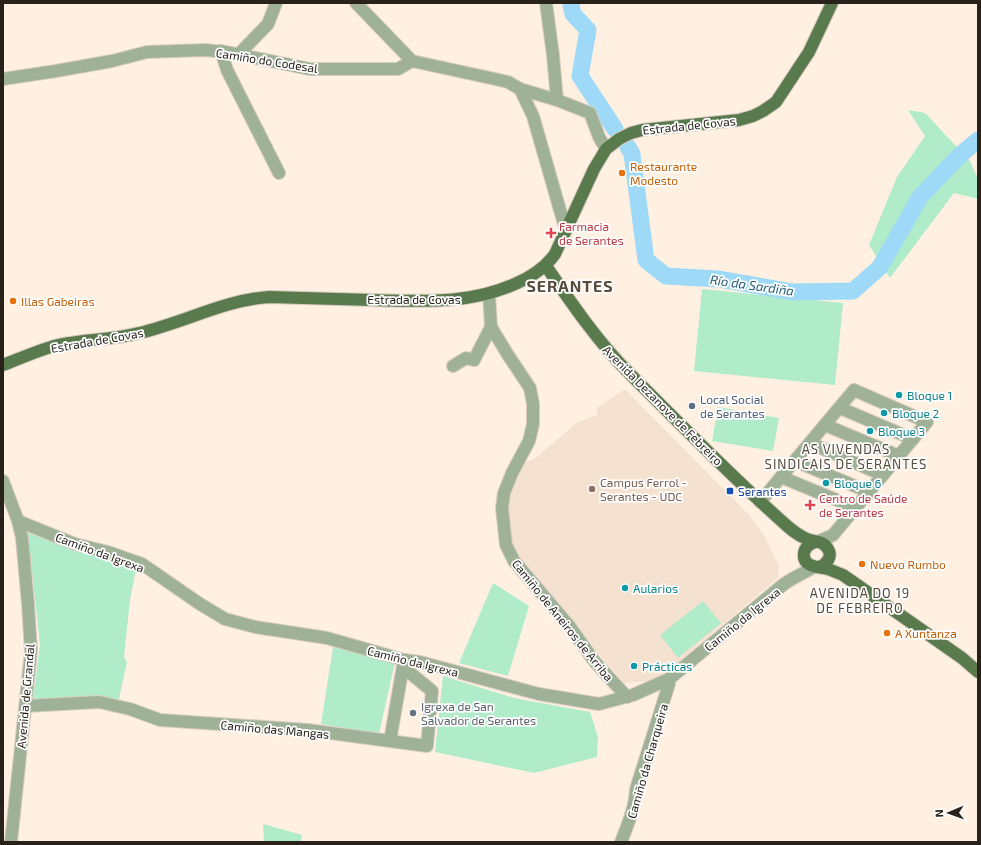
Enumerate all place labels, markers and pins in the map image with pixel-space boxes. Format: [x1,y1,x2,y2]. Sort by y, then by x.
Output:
place label: Restaurante Modesto [630,159,697,187]
marker: Restaurante Modesto [617,168,627,178]
place label: Farmacia de Serantes [559,219,624,247]
marker: Farmacia de Serantes [546,228,556,238]
place label: Illas Gabeiras [21,294,95,308]
marker: Illas Gabeiras [8,296,18,306]
place label: Bloque 1 [907,388,952,402]
marker: Bloque 1 [894,390,904,400]
place label: Local Social de Serantes [700,392,765,420]
marker: Local Social de Serantes [687,401,697,411]
place label: Bloque 2 [892,406,940,420]
marker: Bloque 2 [879,408,889,418]
place label: Bloque 3 [878,424,925,438]
marker: Bloque 3 [865,426,875,436]
place label: Campus Ferrol - Serantes - UDC [600,475,687,503]
place label: Bloque 6 [834,476,882,490]
marker: Bloque 6 [821,478,831,488]
marker: Campus Ferrol - Serantes - UDC [587,484,597,494]
place label: Serantes [738,484,787,498]
marker: Serantes [725,486,735,496]
place label: Centro de Saúde de Serantes [819,491,907,519]
marker: Centro de Saúde de Serantes [804,499,816,511]
place label: Nuevo Rumbo [870,557,946,571]
marker: Nuevo Rumbo [857,559,867,569]
place label: Aularios [633,581,678,595]
marker: Aularios [620,583,630,593]
place label: A Xuntanza [895,626,957,640]
marker: A Xuntanza [882,628,892,638]
place label: Prácticas [642,659,692,673]
marker: Prácticas [629,661,639,671]
place label: Igrexa de San Salvador de Serantes [421,699,536,727]
marker: Igrexa de San Salvador de Serantes [408,708,418,718]

